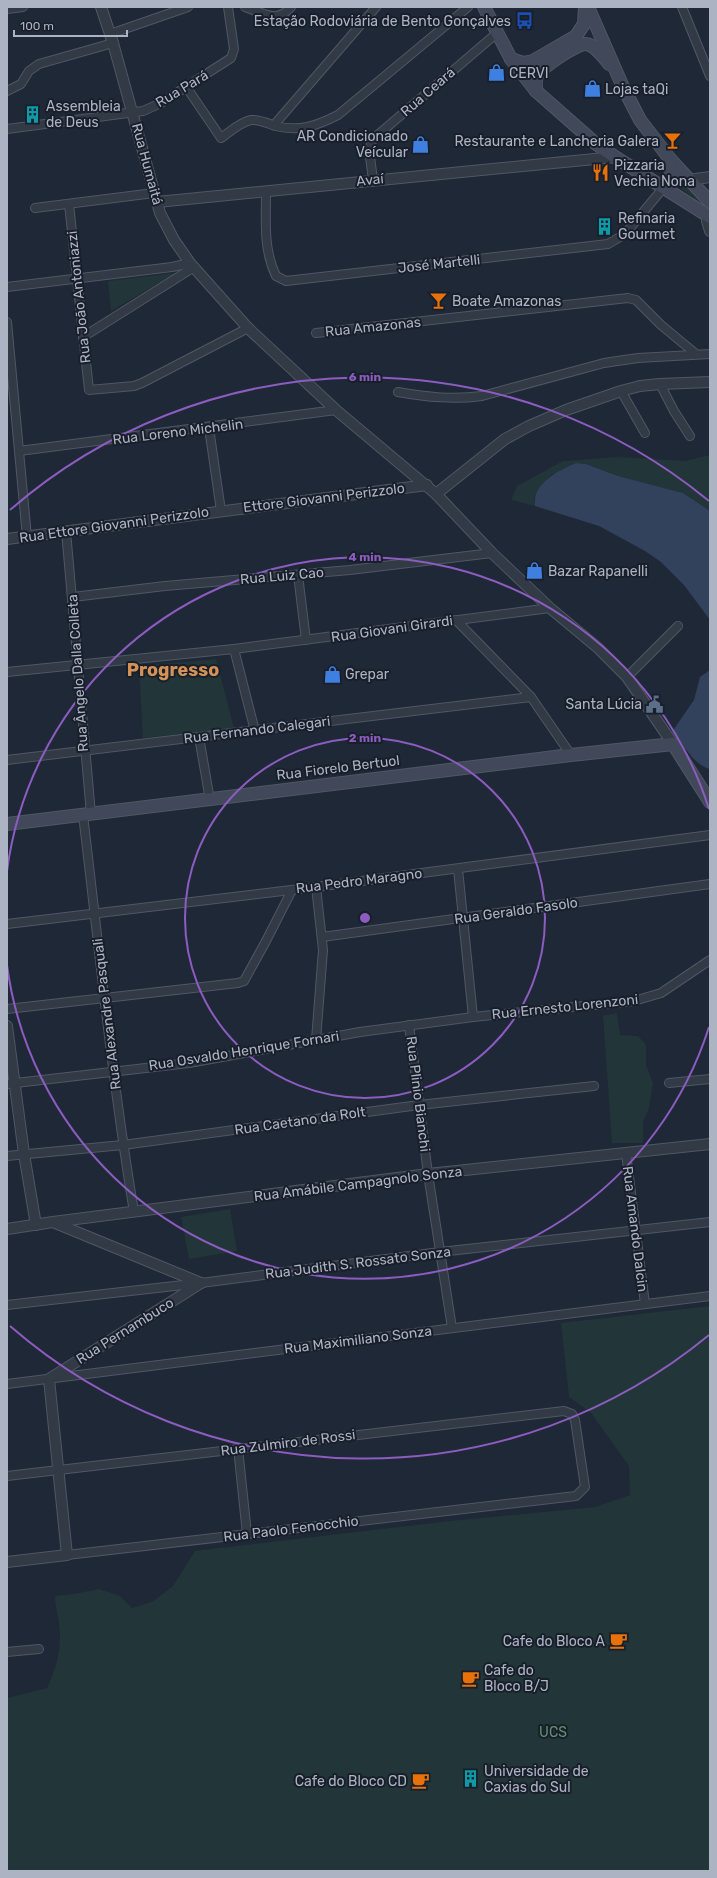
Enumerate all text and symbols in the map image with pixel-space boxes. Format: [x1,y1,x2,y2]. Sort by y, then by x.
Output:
bus stop icon: Estação Rodoviária de Bento Gonçalves [514,11,534,31]
scale bar [14,12,127,38]
place label: Estação Rodoviária de Bento Gonçalves [254,13,511,30]
text: 100 m [20,19,54,33]
shop icon: CERVI [486,63,506,83]
street label: Rua Ceará [397,64,459,120]
place label: CERVI [509,65,549,82]
street label: Rua Pará [153,67,211,111]
shop icon: Lojas taQi [582,79,602,99]
place label: Lojas taQi [605,81,668,98]
place label: Assembleia de Deus [46,98,121,131]
building icon: Assembleia de Deus [23,104,43,124]
street label: Rua Humaitá [128,121,166,207]
place label: AR Condicionado Veícular [297,128,409,161]
bar icon: Restaurante e Lancheria Galera [662,131,682,151]
place label: Restaurante e Lancheria Galera [454,133,659,150]
shop icon: AR Condicionado Veícular [411,134,431,154]
place label: Pizzaria Vechia Nona [614,157,695,190]
restaurant icon: Pizzaria Vechia Nona [591,163,611,183]
street label: Avaí [355,170,385,190]
place label: Refinaria Gourmet [618,210,676,243]
building icon: Refinaria Gourmet [595,216,615,236]
street label: Rua João Antoniazzi [64,230,94,364]
street label: José Martelli [397,251,481,277]
bar icon: Boate Amazonas [429,291,449,311]
place label: Boate Amazonas [452,293,561,310]
street label: Rua Amazonas [324,314,422,340]
text: 6 min [349,370,382,384]
street label: Rua Loreno Michelin [112,416,244,448]
street label: Ettore Giovanni Perizzolo [242,480,406,516]
street label: Rua Ettore Giovanni Perizzolo [18,503,210,547]
text: 4 min [349,550,382,564]
shop icon: Bazar Rapanelli [525,561,545,581]
place label: Bazar Rapanelli [548,563,648,580]
street label: Rua Luiz Cao [239,564,325,588]
street label: Rua Ângelo Dalla Colleta [63,594,92,752]
street label: Rua Giovani Girardi [330,612,454,646]
district label: Progresso [127,659,219,681]
shop icon: Grepar [322,664,342,684]
place label: Grepar [345,666,390,683]
public building icon: Santa Lúcia [645,694,665,714]
place label: Santa Lúcia [566,696,642,713]
street label: Rua Fernando Calegari [183,713,331,747]
text: 2 min [349,731,382,745]
street label: Rua Fiorelo Bertuol [275,752,401,784]
street label: Rua Pedro Maragno [295,865,423,897]
street label: Rua Geraldo Fasolo [453,894,579,928]
centre of rings [358,911,372,925]
street label: Rua Alexandre Pasquali [89,937,125,1091]
street label: Rua Ernesto Lorenzoni [491,991,639,1023]
street label: Rua Osvaldo Henrique Fornari [147,1028,341,1074]
street label: Rua Plinio Bianchi [402,1035,434,1153]
street label: Rua Caetano da Rolt [233,1103,367,1139]
street label: Rua Amábile Campagnolo Sonza [253,1163,463,1205]
street label: Rua Amando Dalcin [619,1165,651,1293]
street label: Rua Judith S. Rossato Sonza [264,1243,452,1283]
street label: Rua Pernambuco [73,1294,177,1368]
street label: Rua Maximiliano Sonza [283,1322,433,1358]
street label: Rua Zulmiro de Rossi [220,1426,356,1460]
street label: Rua Paolo Fenocchio [222,1512,360,1546]
cafe icon: Cafe do Bloco A [608,1631,628,1651]
place label: Cafe do Bloco A [503,1633,606,1650]
place label: Cafe do Bloco B/J [484,1662,549,1695]
cafe icon: Cafe do Bloco B/J [461,1668,481,1688]
park label: UCS [539,1724,567,1741]
place label: Universidade de Caxias do Sul [484,1763,589,1796]
building icon: Universidade de Caxias do Sul [461,1769,481,1789]
cafe icon: Cafe do Bloco CD [410,1771,430,1791]
place label: Cafe do Bloco CD [295,1773,407,1790]

